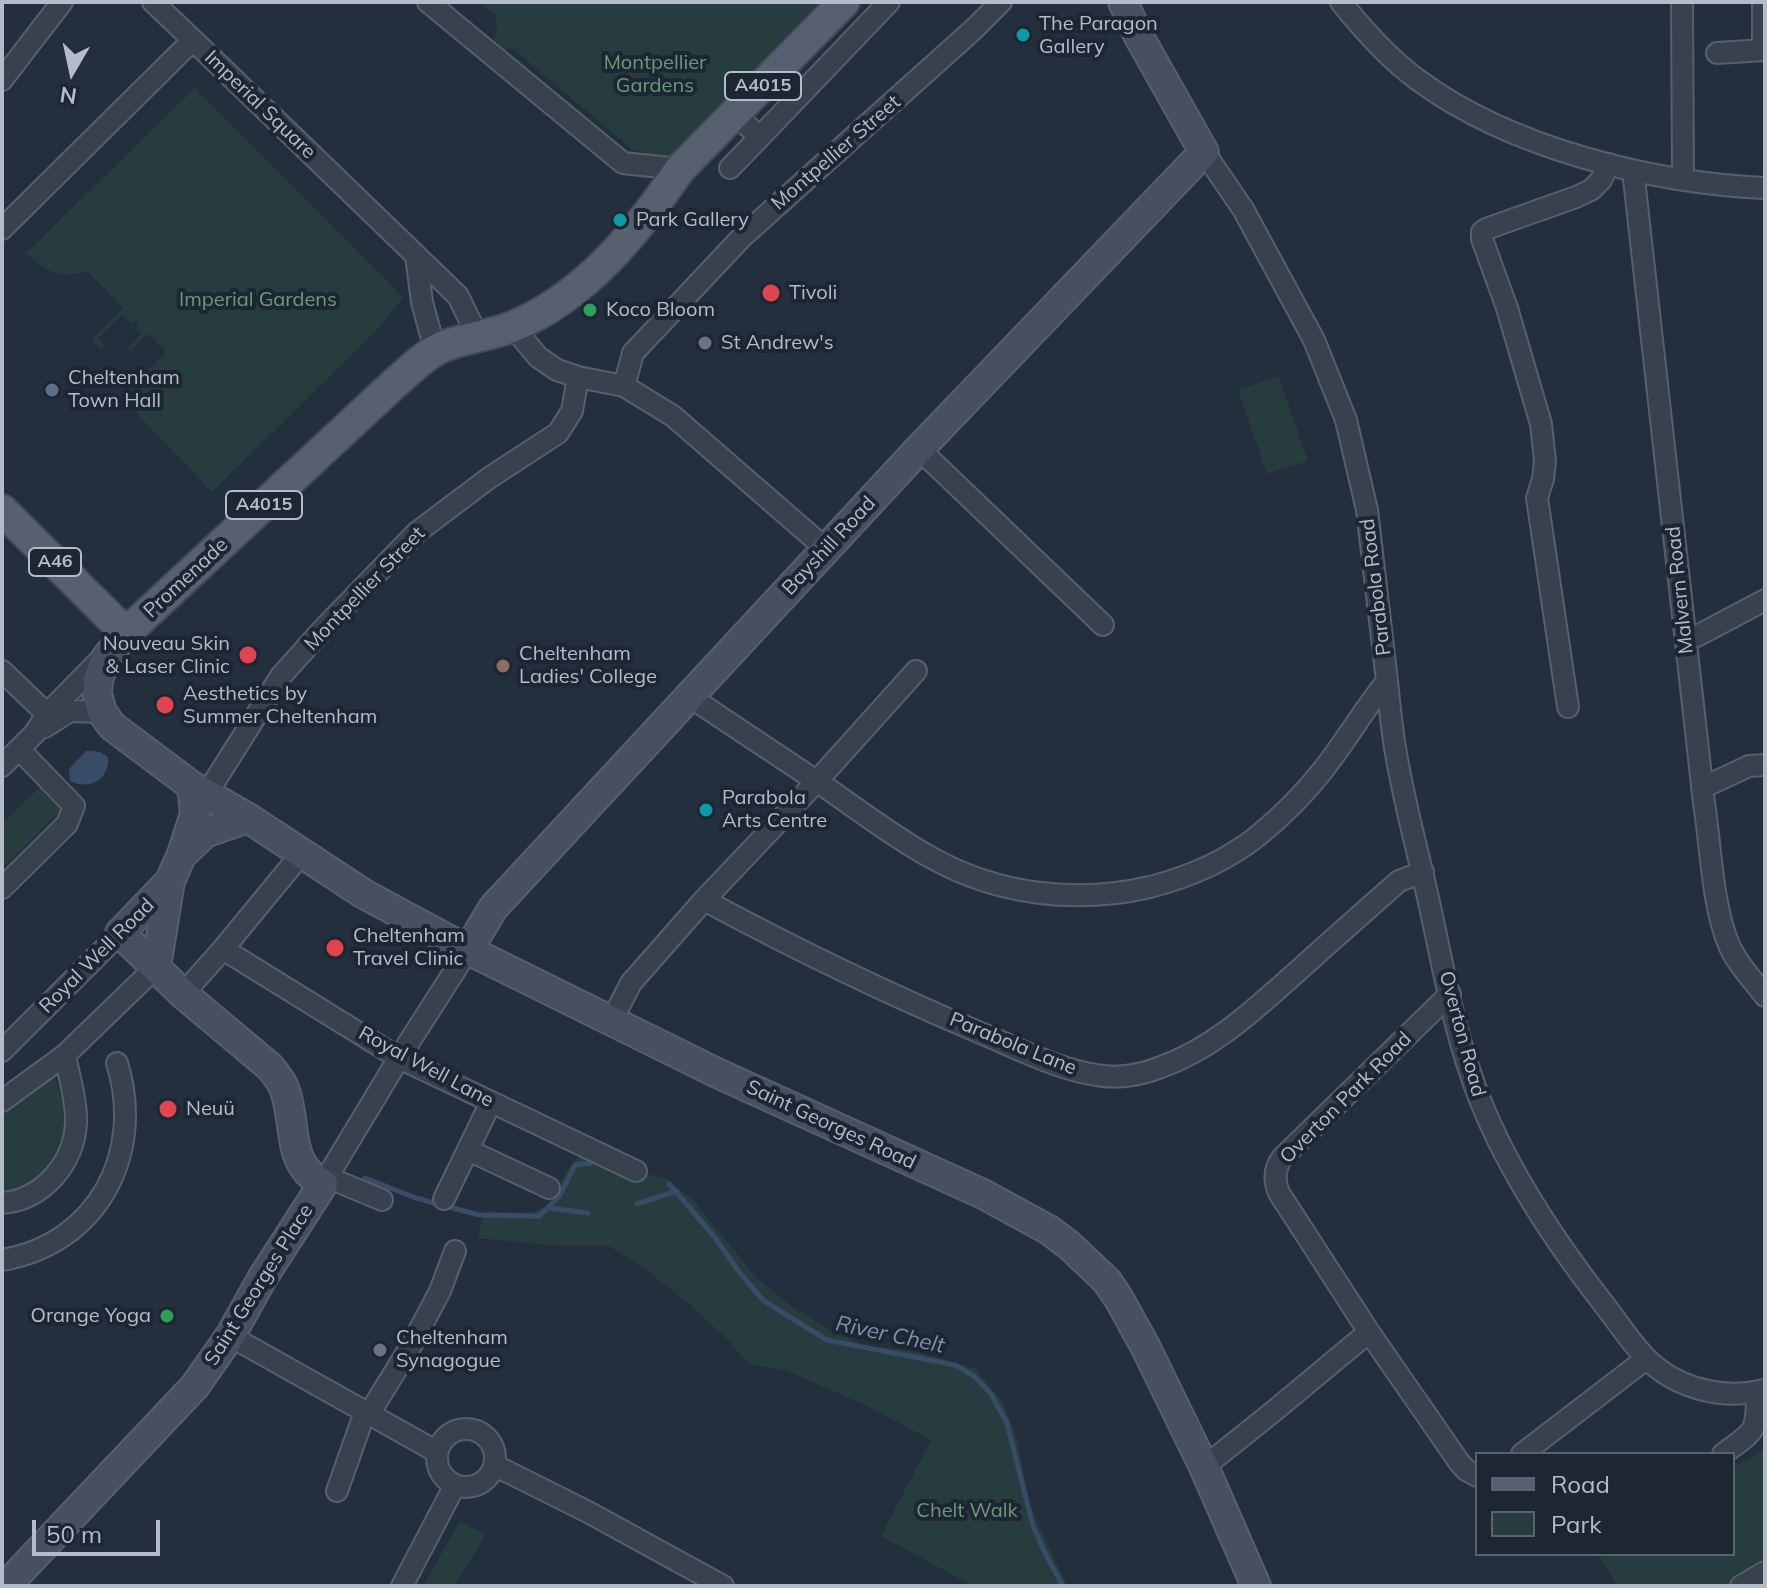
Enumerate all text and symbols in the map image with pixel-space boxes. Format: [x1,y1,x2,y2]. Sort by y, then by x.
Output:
place label: The Paragon Gallery [1039,12,1158,59]
marker: The Paragon Gallery [1014,26,1032,44]
north arrow [32,32,112,112]
street label: Imperial Square [199,46,321,164]
park label: Montpellier Gardens [604,51,706,98]
road number: A4015 [725,72,801,100]
text: N [58,81,79,111]
street label: Montpellier Street [767,90,905,216]
place label: Park Gallery [636,208,749,232]
marker: Park Gallery [611,211,629,229]
place label: Tivoli [789,281,837,305]
marker: Tivoli [760,282,782,304]
park label: Imperial Gardens [179,288,337,312]
place label: Koco Bloom [606,298,715,322]
marker: Koco Bloom [581,301,599,319]
place label: St Andrew's [721,331,834,355]
marker: St Andrew's [696,334,714,352]
place label: Cheltenham Town Hall [68,366,180,413]
marker: Cheltenham Town Hall [43,381,61,399]
road number: A4015 [226,491,302,519]
street label: Bayshill Road [777,492,881,600]
street label: Parabola Road [1356,517,1396,657]
street label: Montpellier Street [300,522,430,656]
street label: Malvern Road [1661,525,1699,655]
street label: Promenade [139,533,233,623]
road number: A46 [29,548,81,576]
place label: Nouveau Skin & Laser Clinic [103,632,230,679]
place label: Cheltenham Ladies' College [519,642,657,689]
marker: Nouveau Skin & Laser Clinic [237,644,259,666]
marker: Cheltenham Ladies' College [494,657,512,675]
place label: Aesthetics by Summer Cheltenham [183,682,377,729]
marker: Aesthetics by Summer Cheltenham [154,694,176,716]
place label: Parabola Arts Centre [722,786,827,833]
marker: Parabola Arts Centre [697,801,715,819]
street label: Royal Well Road [34,893,160,1019]
place label: Cheltenham Travel Clinic [353,924,465,971]
marker: Cheltenham Travel Clinic [324,937,346,959]
street label: Overton Road [1434,969,1490,1099]
street label: Parabola Lane [946,1008,1080,1080]
street label: Royal Well Lane [354,1021,498,1113]
street label: Overton Park Road [1275,1027,1417,1169]
street label: Saint Georges Road [742,1075,920,1175]
place label: Neuü [186,1097,235,1121]
marker: Neuü [157,1098,179,1120]
street label: Saint Georges Place [200,1200,318,1370]
place label: Orange Yoga [30,1304,151,1328]
marker: Orange Yoga [158,1307,176,1325]
water label: River Chelt [833,1311,947,1359]
place label: Cheltenham Synagogue [396,1326,508,1373]
marker: Cheltenham Synagogue [371,1341,389,1359]
legend [1475,1452,1735,1556]
text: Road [1551,1469,1610,1499]
park label: Chelt Walk [916,1499,1018,1523]
scale bar [36,1504,164,1554]
text: Park [1551,1509,1602,1539]
text: 50 m [46,1519,102,1549]

